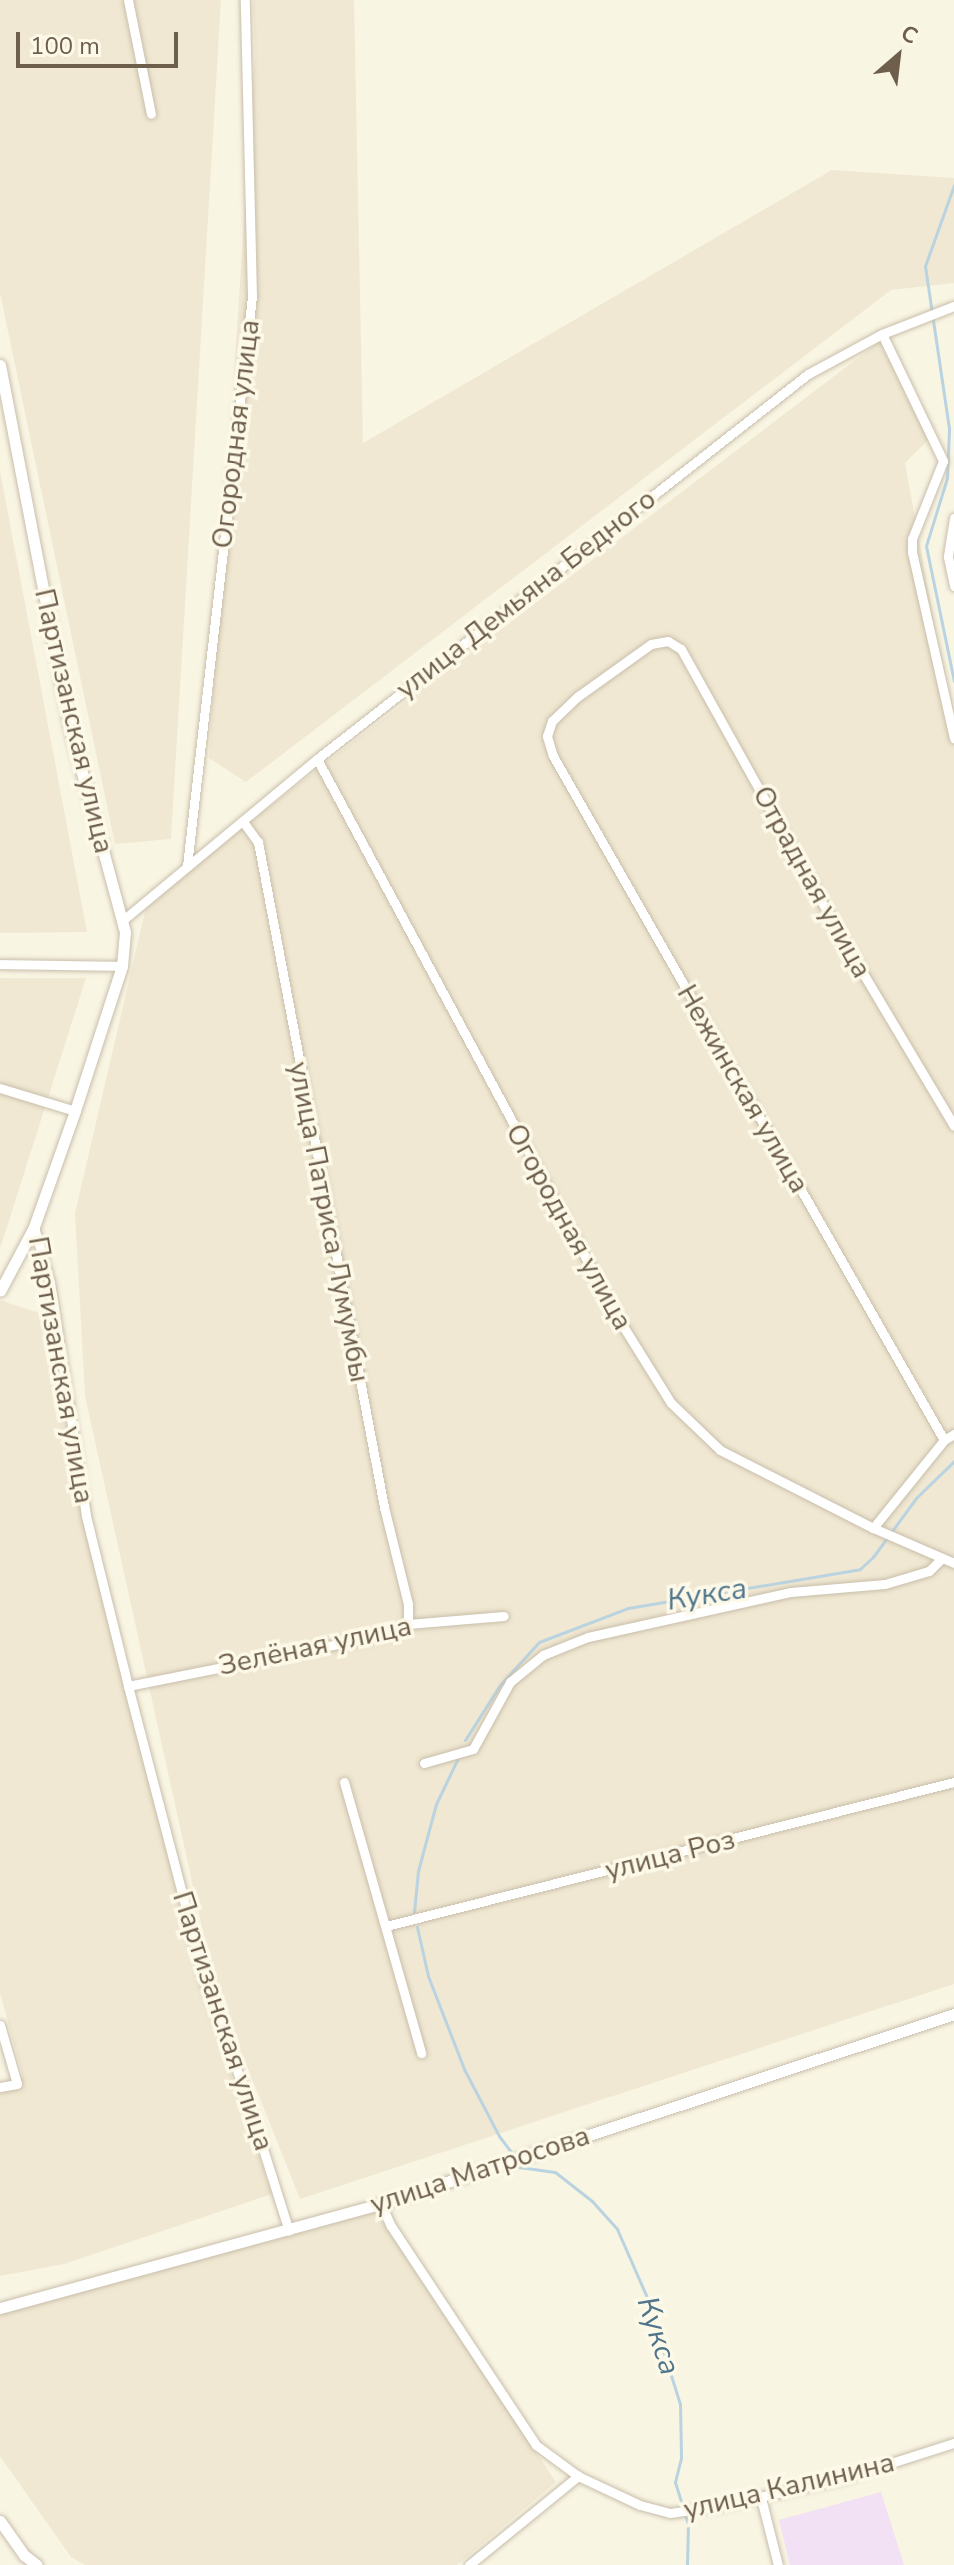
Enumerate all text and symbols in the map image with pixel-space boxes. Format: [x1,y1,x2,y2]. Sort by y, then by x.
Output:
scale bar [20,16,182,66]
north arrow [858,16,938,96]
text: С [896,18,923,52]
text: 100 m [30,30,100,62]
street label: Огородная улица [205,318,267,550]
street label: улица Демьяна Бедного [389,482,663,706]
street label: Партизанская улица [27,585,121,857]
street label: Отрадная улица [745,780,879,984]
street label: Нежинская улица [670,979,816,1199]
street label: улица Патриса Лумумбы [281,1059,377,1385]
street label: Огородная улица [498,1118,640,1336]
street label: Партизанская улица [21,1234,101,1506]
water label: Кукса [664,1571,750,1619]
street label: Зелёная улица [216,1609,414,1683]
street label: улица Роз [602,1823,738,1887]
street label: Партизанская улица [165,1887,281,2155]
street label: улица Матросова [366,2119,594,2221]
water label: Кукса [628,2292,688,2380]
street label: улица Калинина [680,2445,898,2527]

